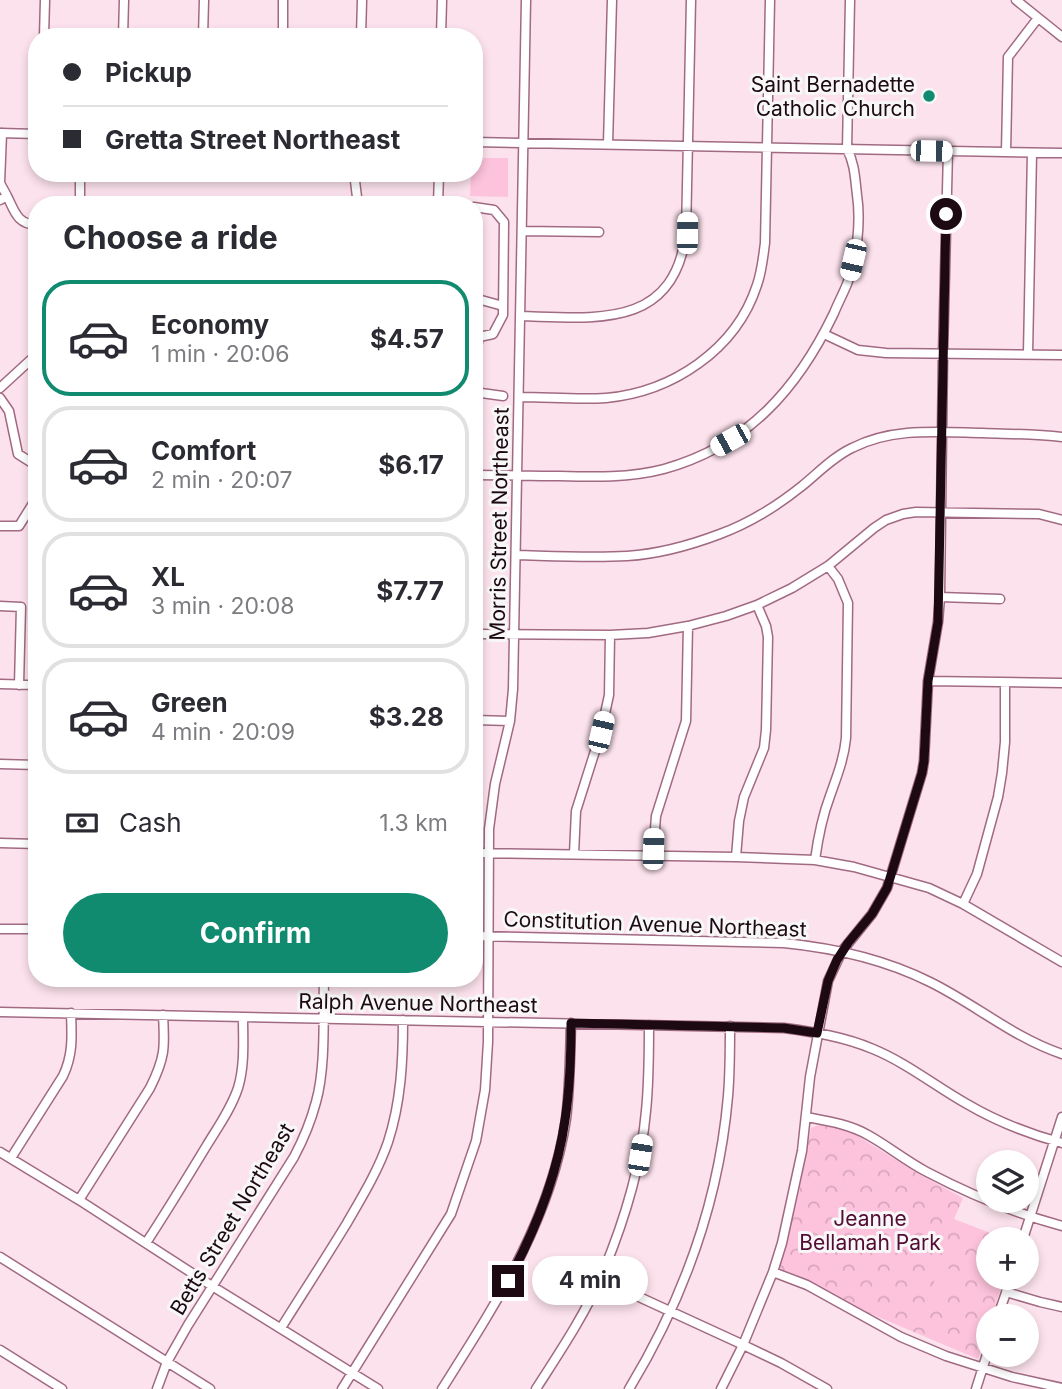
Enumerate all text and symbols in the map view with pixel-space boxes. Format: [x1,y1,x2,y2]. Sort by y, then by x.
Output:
text: Pickup [105,57,192,88]
place label: Saint Bernadette Catholic Church [751,72,915,121]
marker: Saint Bernadette Catholic Church [921,88,937,104]
text: Gretta Street Northeast [105,124,400,155]
car [910,140,953,162]
route start [930,198,962,230]
car [677,212,698,254]
text: Choose a ride [63,218,278,257]
car [839,237,868,283]
icon: car [67,307,130,370]
text: Economy [151,309,269,340]
text: $4.57 [370,323,444,354]
text: 1 min · 20:06 [151,340,290,368]
street label: Morris Street Northeast [484,407,514,641]
car [707,421,754,459]
icon: car [67,433,130,496]
text: Comfort [151,435,256,466]
text: $6.17 [378,449,444,480]
text: 2 min · 20:07 [151,466,293,494]
icon: car [67,559,130,622]
text: XL [151,561,185,592]
text: $7.77 [376,575,444,606]
text: 3 min · 20:08 [151,592,294,620]
icon: car [67,685,130,748]
text: Green [151,687,228,718]
text: $3.28 [369,701,444,732]
car [587,709,616,755]
text: 4 min · 20:09 [151,718,295,746]
icon: cash [63,804,101,842]
text: Cash [119,807,182,838]
text: 1.3 km [379,809,448,837]
car [642,828,665,870]
button: Confirm [63,893,448,973]
street label: Constitution Avenue Northeast [503,906,807,942]
street label: Ralph Avenue Northeast [298,988,538,1018]
street label: Betts Street Northeast [165,1118,299,1319]
car [627,1133,654,1177]
map controls [976,1150,1039,1367]
button: layers [976,1150,1039,1213]
park label: Jeanne Bellamah Park [799,1206,941,1255]
button: + [976,1227,1039,1290]
callout: 4 min [532,1256,648,1306]
route end [492,1265,524,1297]
text: 4 min [559,1266,621,1294]
button: − [976,1304,1039,1367]

